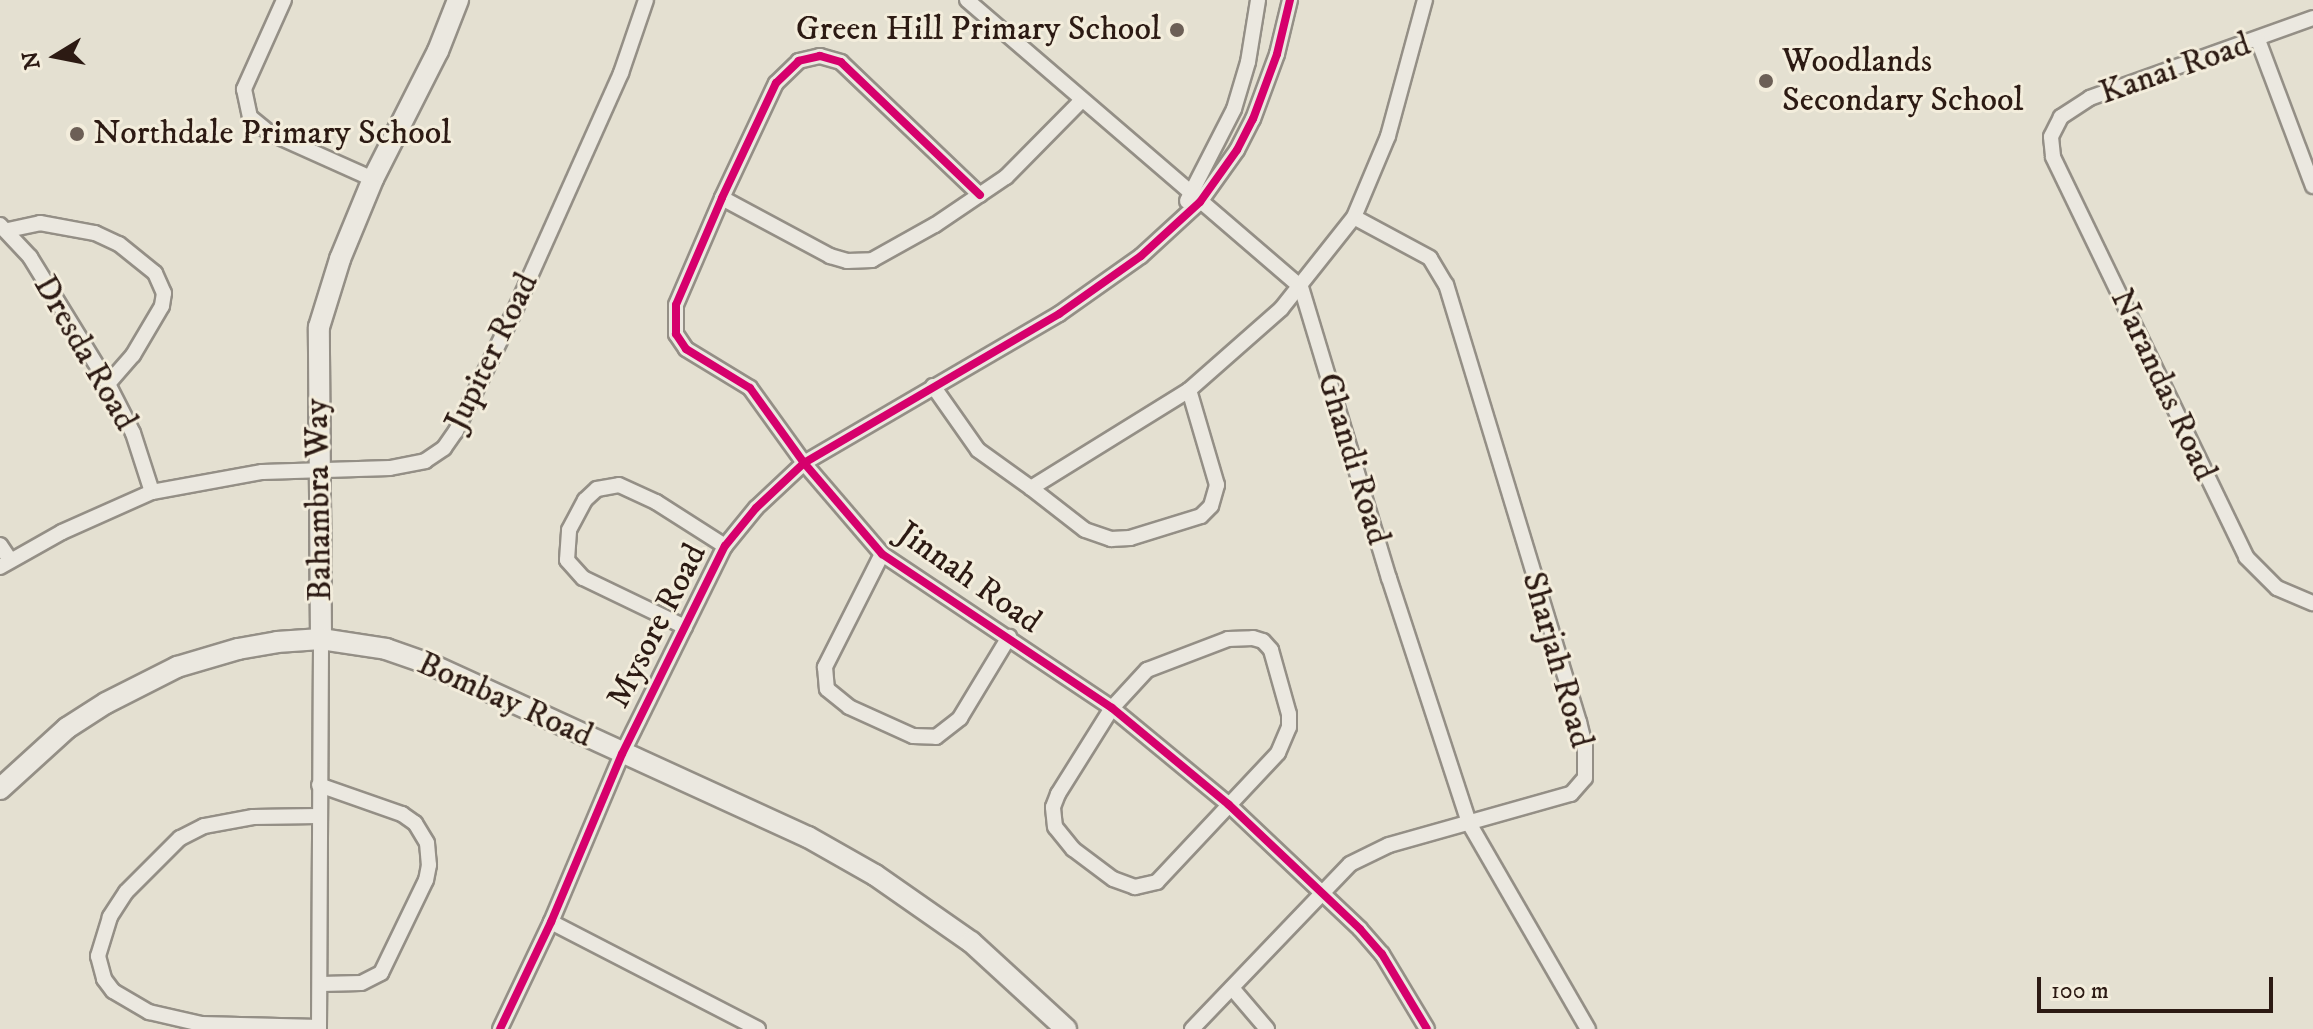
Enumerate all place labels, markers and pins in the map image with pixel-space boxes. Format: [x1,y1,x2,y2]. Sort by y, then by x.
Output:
place label: Green Hill Primary School [796,10,1161,50]
marker: Green Hill Primary School [1168,21,1186,39]
place label: Woodlands Secondary School [1782,41,2024,120]
marker: Woodlands Secondary School [1757,72,1775,90]
place label: Northdale Primary School [93,114,451,154]
marker: Northdale Primary School [68,125,86,143]

